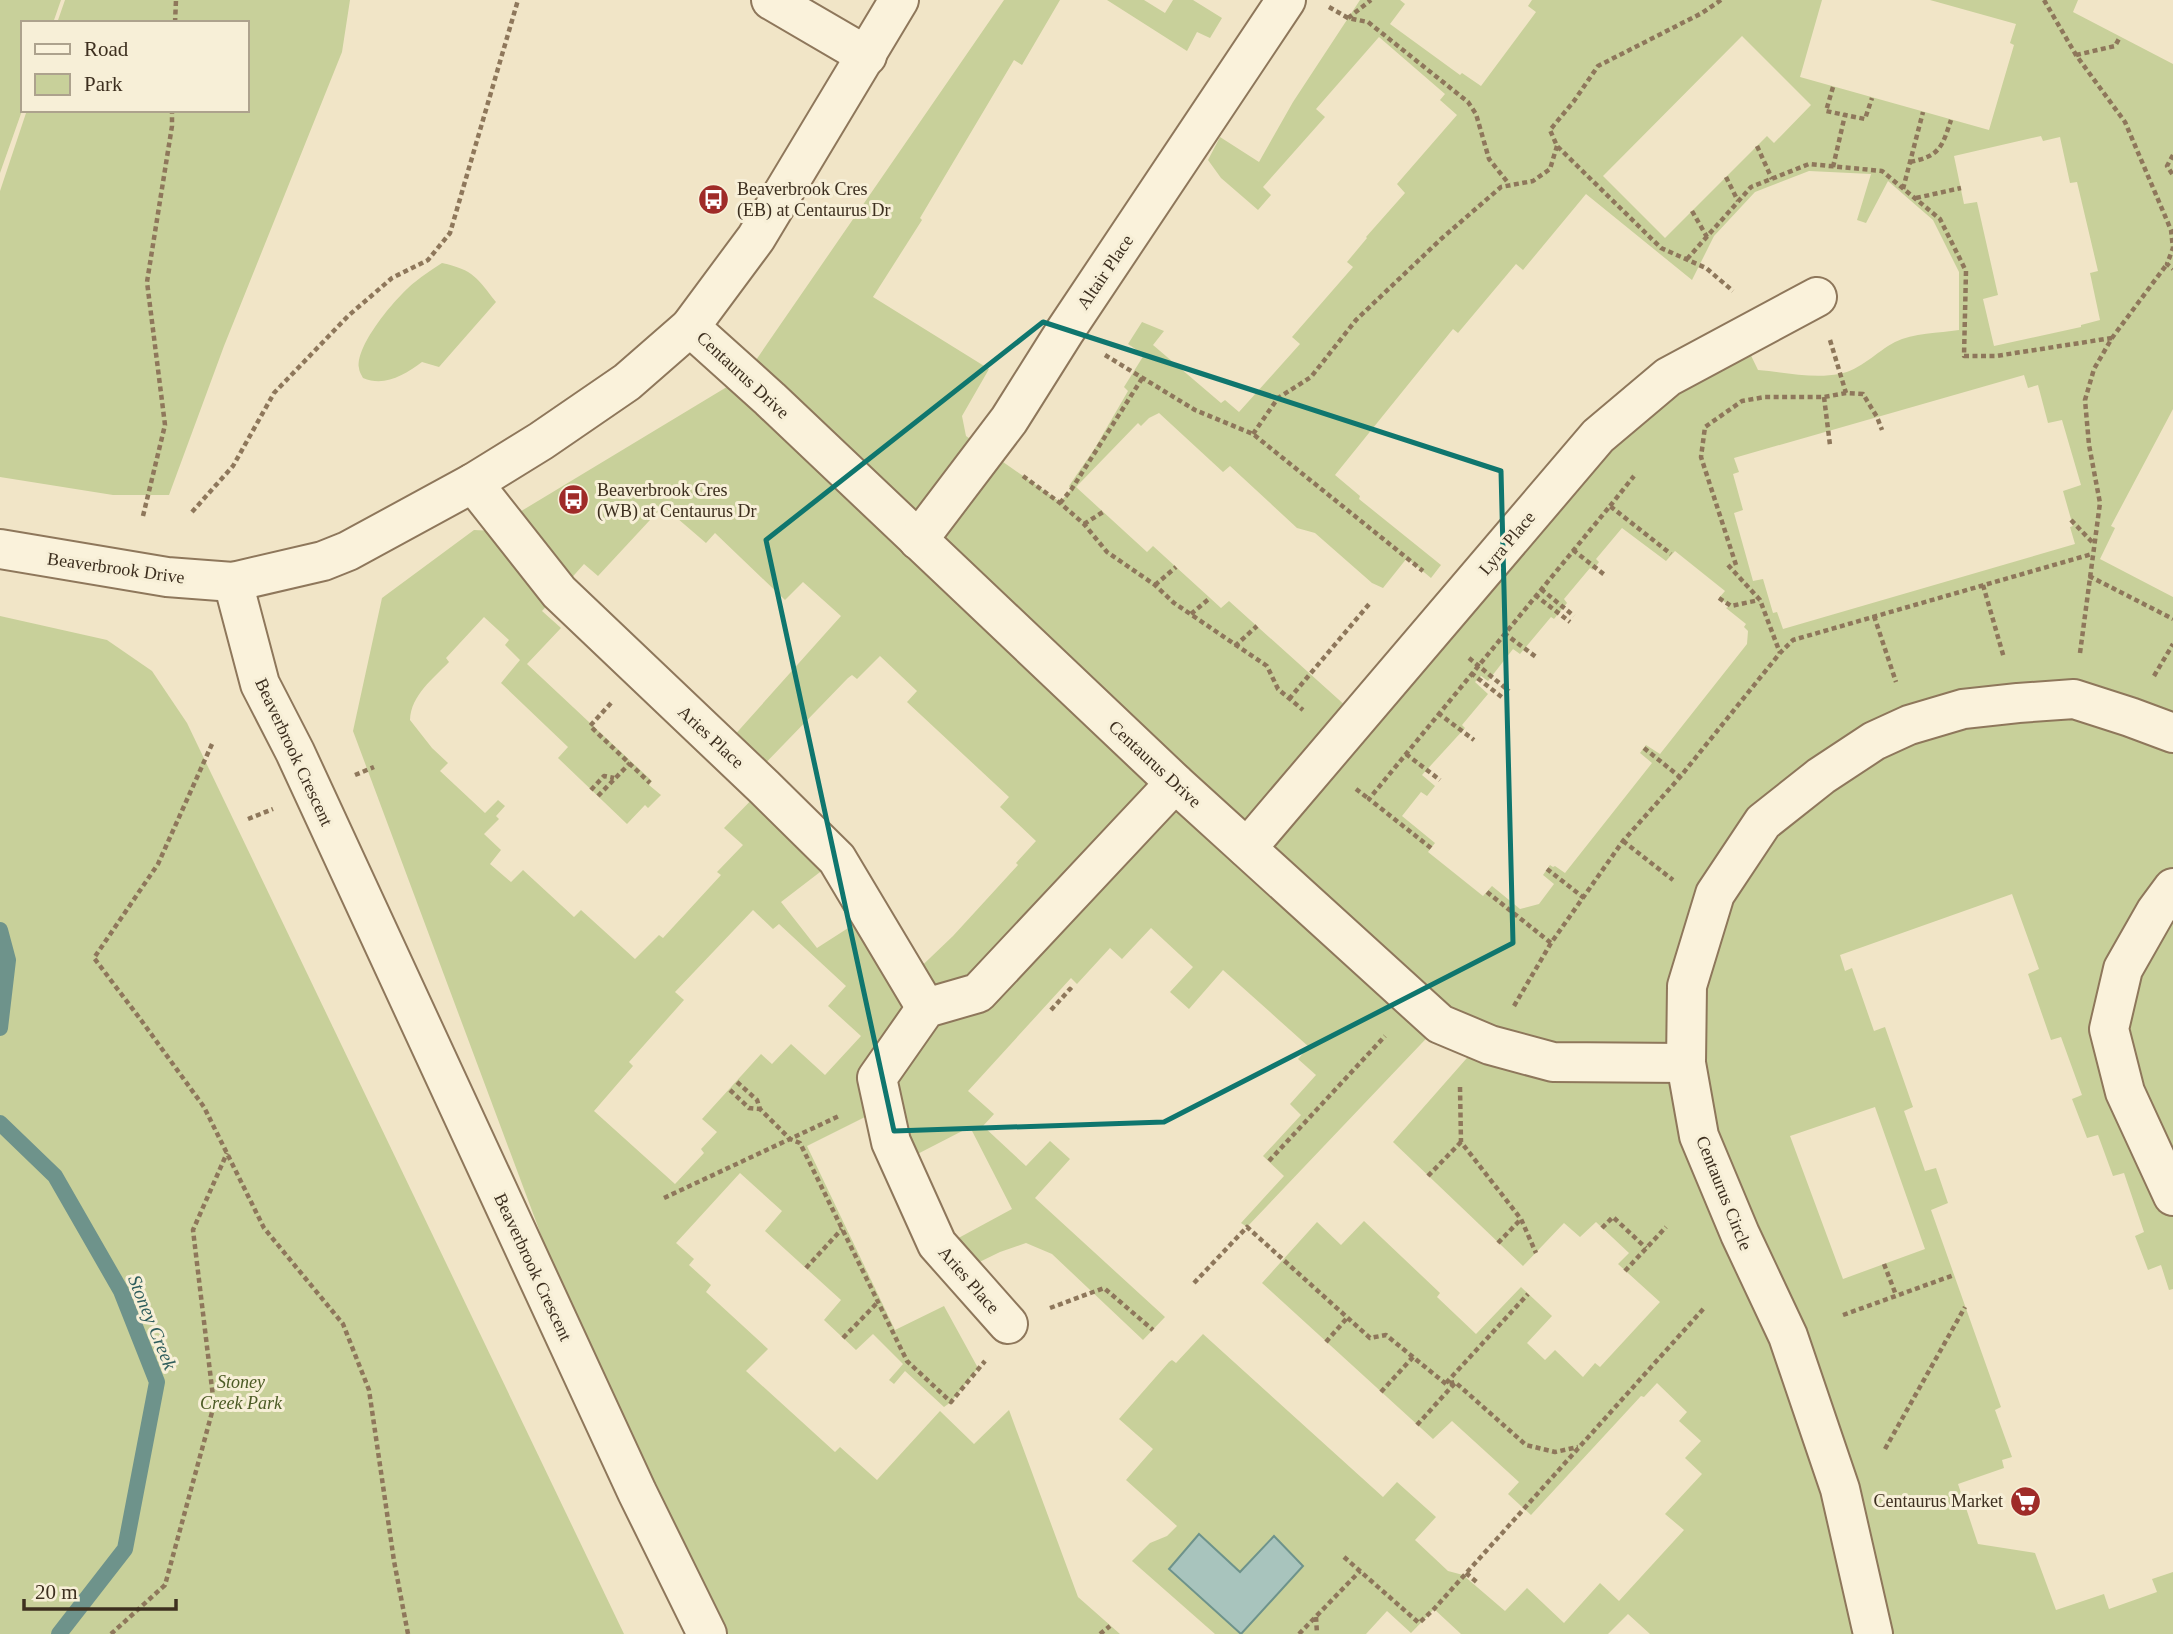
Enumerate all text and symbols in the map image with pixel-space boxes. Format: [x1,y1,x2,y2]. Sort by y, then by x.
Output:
legend [21,21,248,112]
text: Road [84,37,129,61]
text: Park [84,72,123,96]
place label: Beaverbrook Cres (EB) at Centaurus Dr [737,179,890,221]
bus stop icon: Beaverbrook Cres (EB) at Centaurus Dr [697,182,731,216]
street label: Altair Place [1073,231,1137,313]
street label: Centaurus Drive [693,327,793,423]
place label: Beaverbrook Cres (WB) at Centaurus Dr [597,480,756,522]
bus stop icon: Beaverbrook Cres (WB) at Centaurus Dr [557,483,591,517]
street label: Lyra Place [1475,507,1539,579]
street label: Beaverbrook Drive [46,548,186,588]
street label: Beaverbrook Crescent [251,675,337,829]
street label: Aries Place [674,702,748,772]
street label: Centaurus Drive [1105,716,1205,812]
street label: Centaurus Circle [1692,1133,1756,1253]
street label: Beaverbrook Crescent [490,1190,576,1344]
street label: Aries Place [934,1242,1004,1318]
water label: Stoney Creek [124,1272,181,1373]
park label: Stoney Creek Park [200,1372,283,1413]
supermarket icon: Centaurus Market [2009,1484,2043,1518]
place label: Centaurus Market [1874,1491,2003,1511]
scale bar [24,1568,177,1612]
text: 20 m [35,1580,78,1604]

